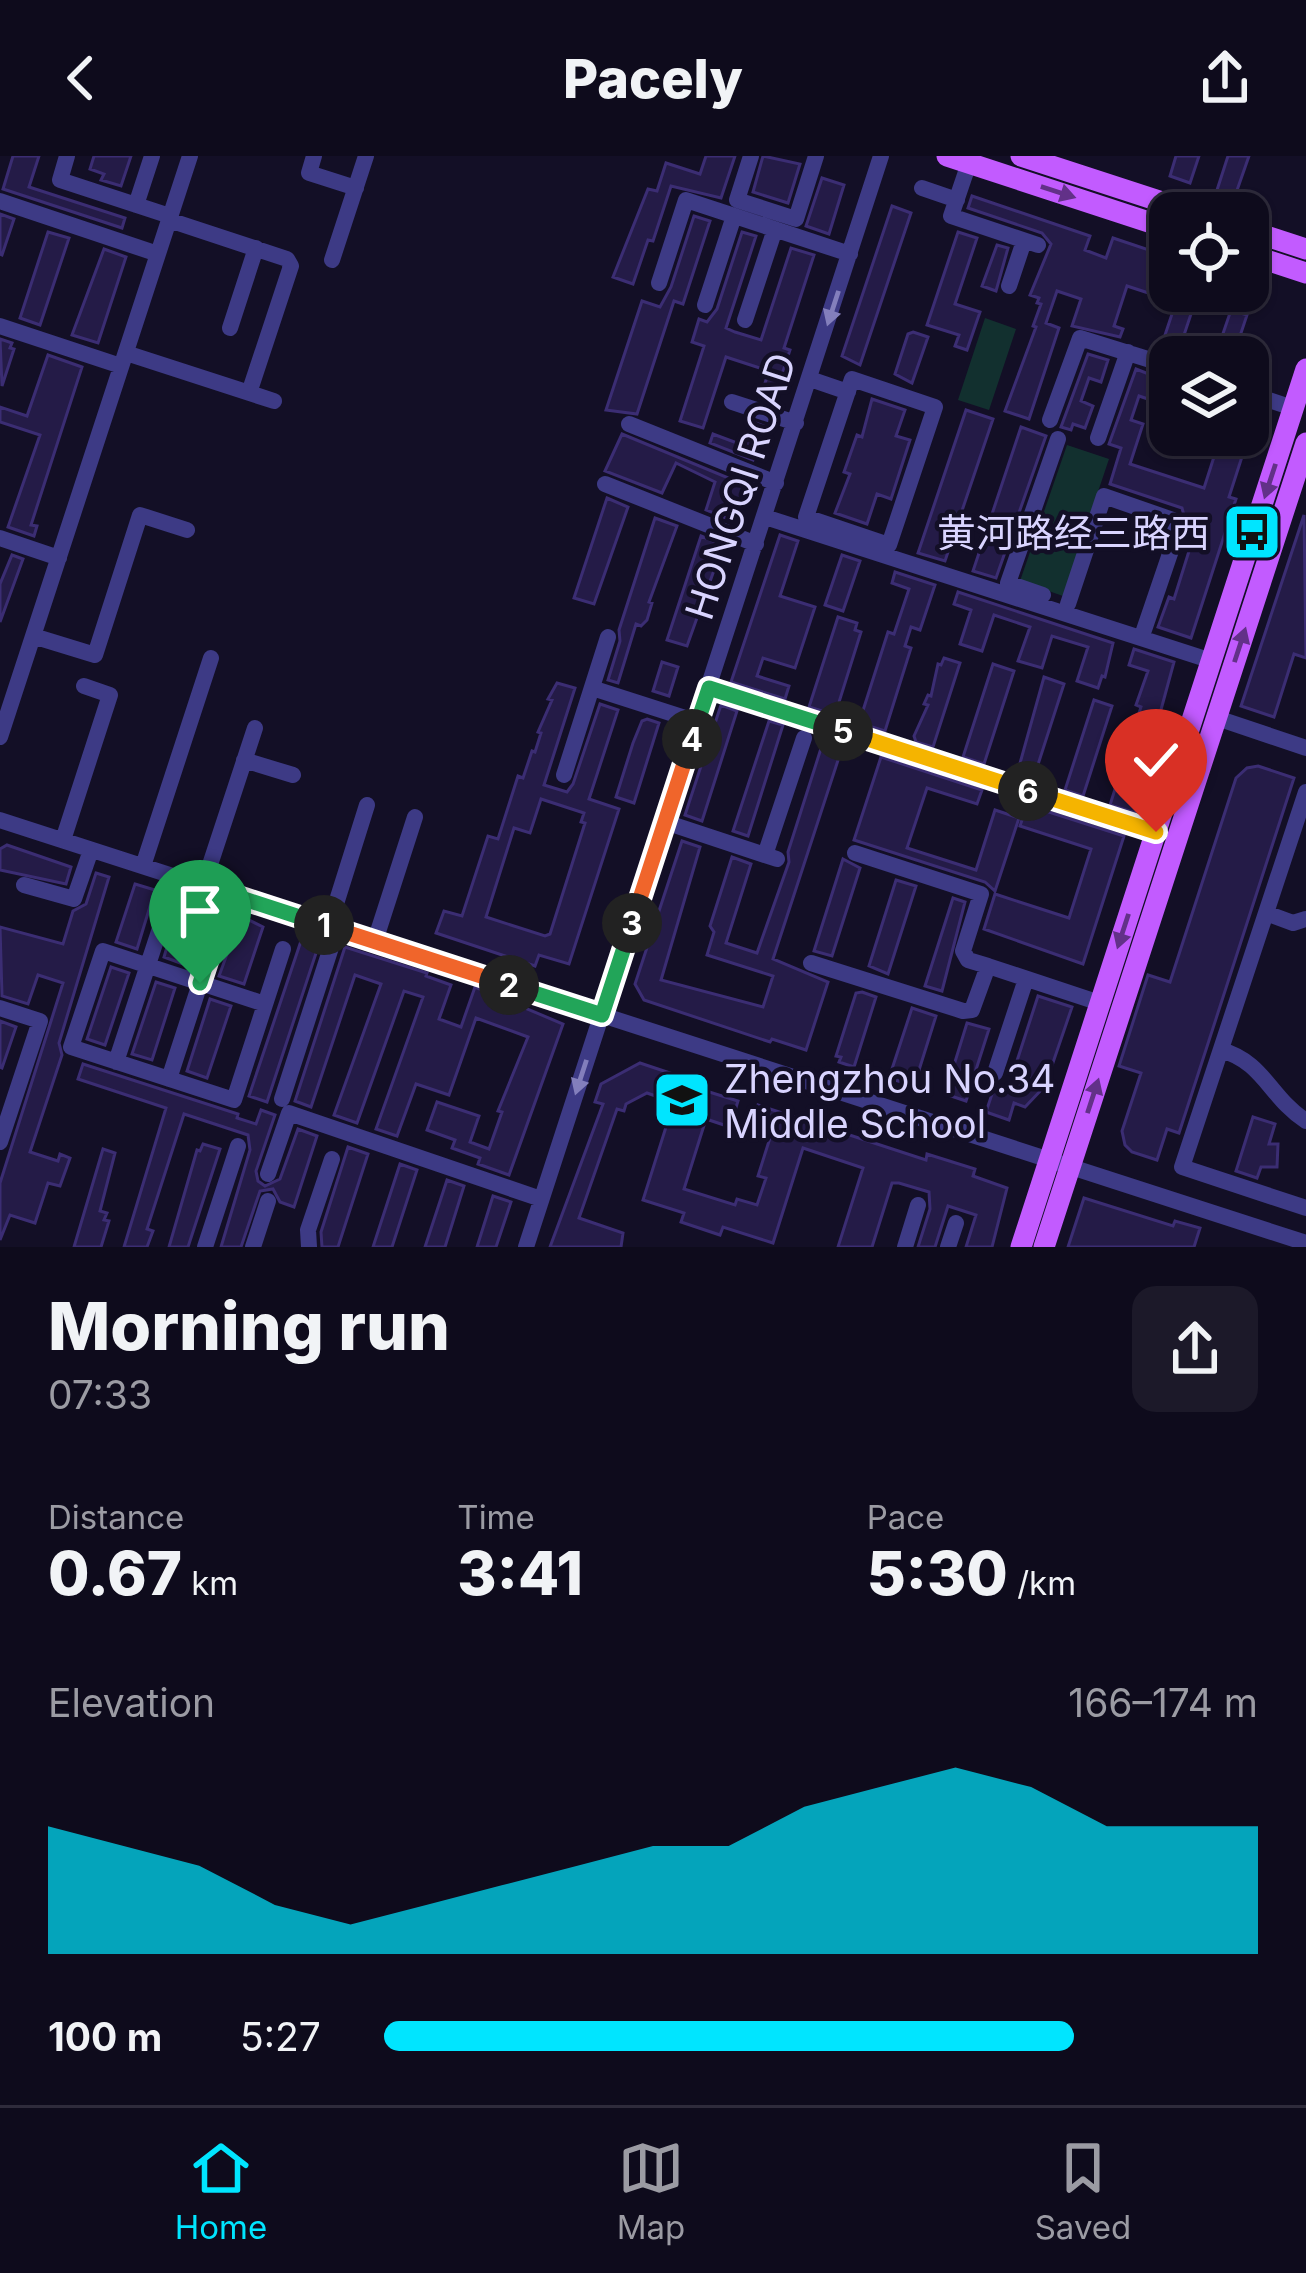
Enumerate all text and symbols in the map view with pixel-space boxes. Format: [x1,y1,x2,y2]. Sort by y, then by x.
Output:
icon: back [48,45,114,111]
icon: share [1192,45,1258,111]
text: Pacely [563,46,743,111]
one-way arrow [1040,184,1077,203]
map controls [1149,192,1269,456]
button: locate [1149,192,1269,312]
one-way arrow [823,290,841,327]
button: layers [1149,336,1269,456]
street label: HONGQI ROAD [675,347,805,625]
one-way arrow [1260,463,1279,500]
bus stop icon: 黄河路经三路西 [1221,501,1283,563]
place label: 黄河路经三路西 [937,509,1210,556]
one-way arrow [1232,626,1251,663]
pin: 5 [813,701,873,761]
pin: 4 [662,709,722,769]
pin [1105,709,1207,832]
text: 5 [832,711,854,751]
text: 4 [681,719,703,759]
icon: check [1123,727,1189,793]
pin: 6 [998,761,1058,821]
text: 6 [1017,771,1039,811]
pin [149,860,251,983]
icon: arrive [167,878,233,944]
pin: 3 [602,893,662,953]
pin: 1 [294,895,354,955]
text: 3 [621,903,643,943]
text: 1 [317,905,331,945]
one-way arrow [1113,914,1132,950]
pin: 2 [479,955,539,1015]
text: 2 [499,965,519,1005]
place label: Zhengzhou No.34 Middle School [724,1055,1056,1147]
one-way arrow [571,1059,590,1096]
school or university icon: Zhengzhou No.34 Middle School [651,1069,713,1131]
one-way arrow [1085,1077,1104,1114]
text: Morning run [48,1286,450,1366]
button: share [1132,1286,1258,1412]
text: 07:33 [48,1371,152,1418]
text: Distance [48,1497,184,1537]
text: Time [457,1497,535,1537]
text: Pace [867,1497,944,1537]
text: 0.67 [48,1537,182,1609]
text: 3:41 [457,1537,583,1609]
text: 5:30 [867,1537,1008,1609]
text: km [182,1563,238,1603]
text: /km [1008,1563,1076,1603]
text: Elevation [48,1679,215,1726]
text: 166–174 m [1068,1679,1258,1726]
text: 100 m [48,2013,162,2060]
text: 5:27 [240,2013,321,2060]
tab: Home [175,2135,267,2247]
tab: Map [617,2135,685,2247]
tab: Saved [1035,2135,1131,2247]

